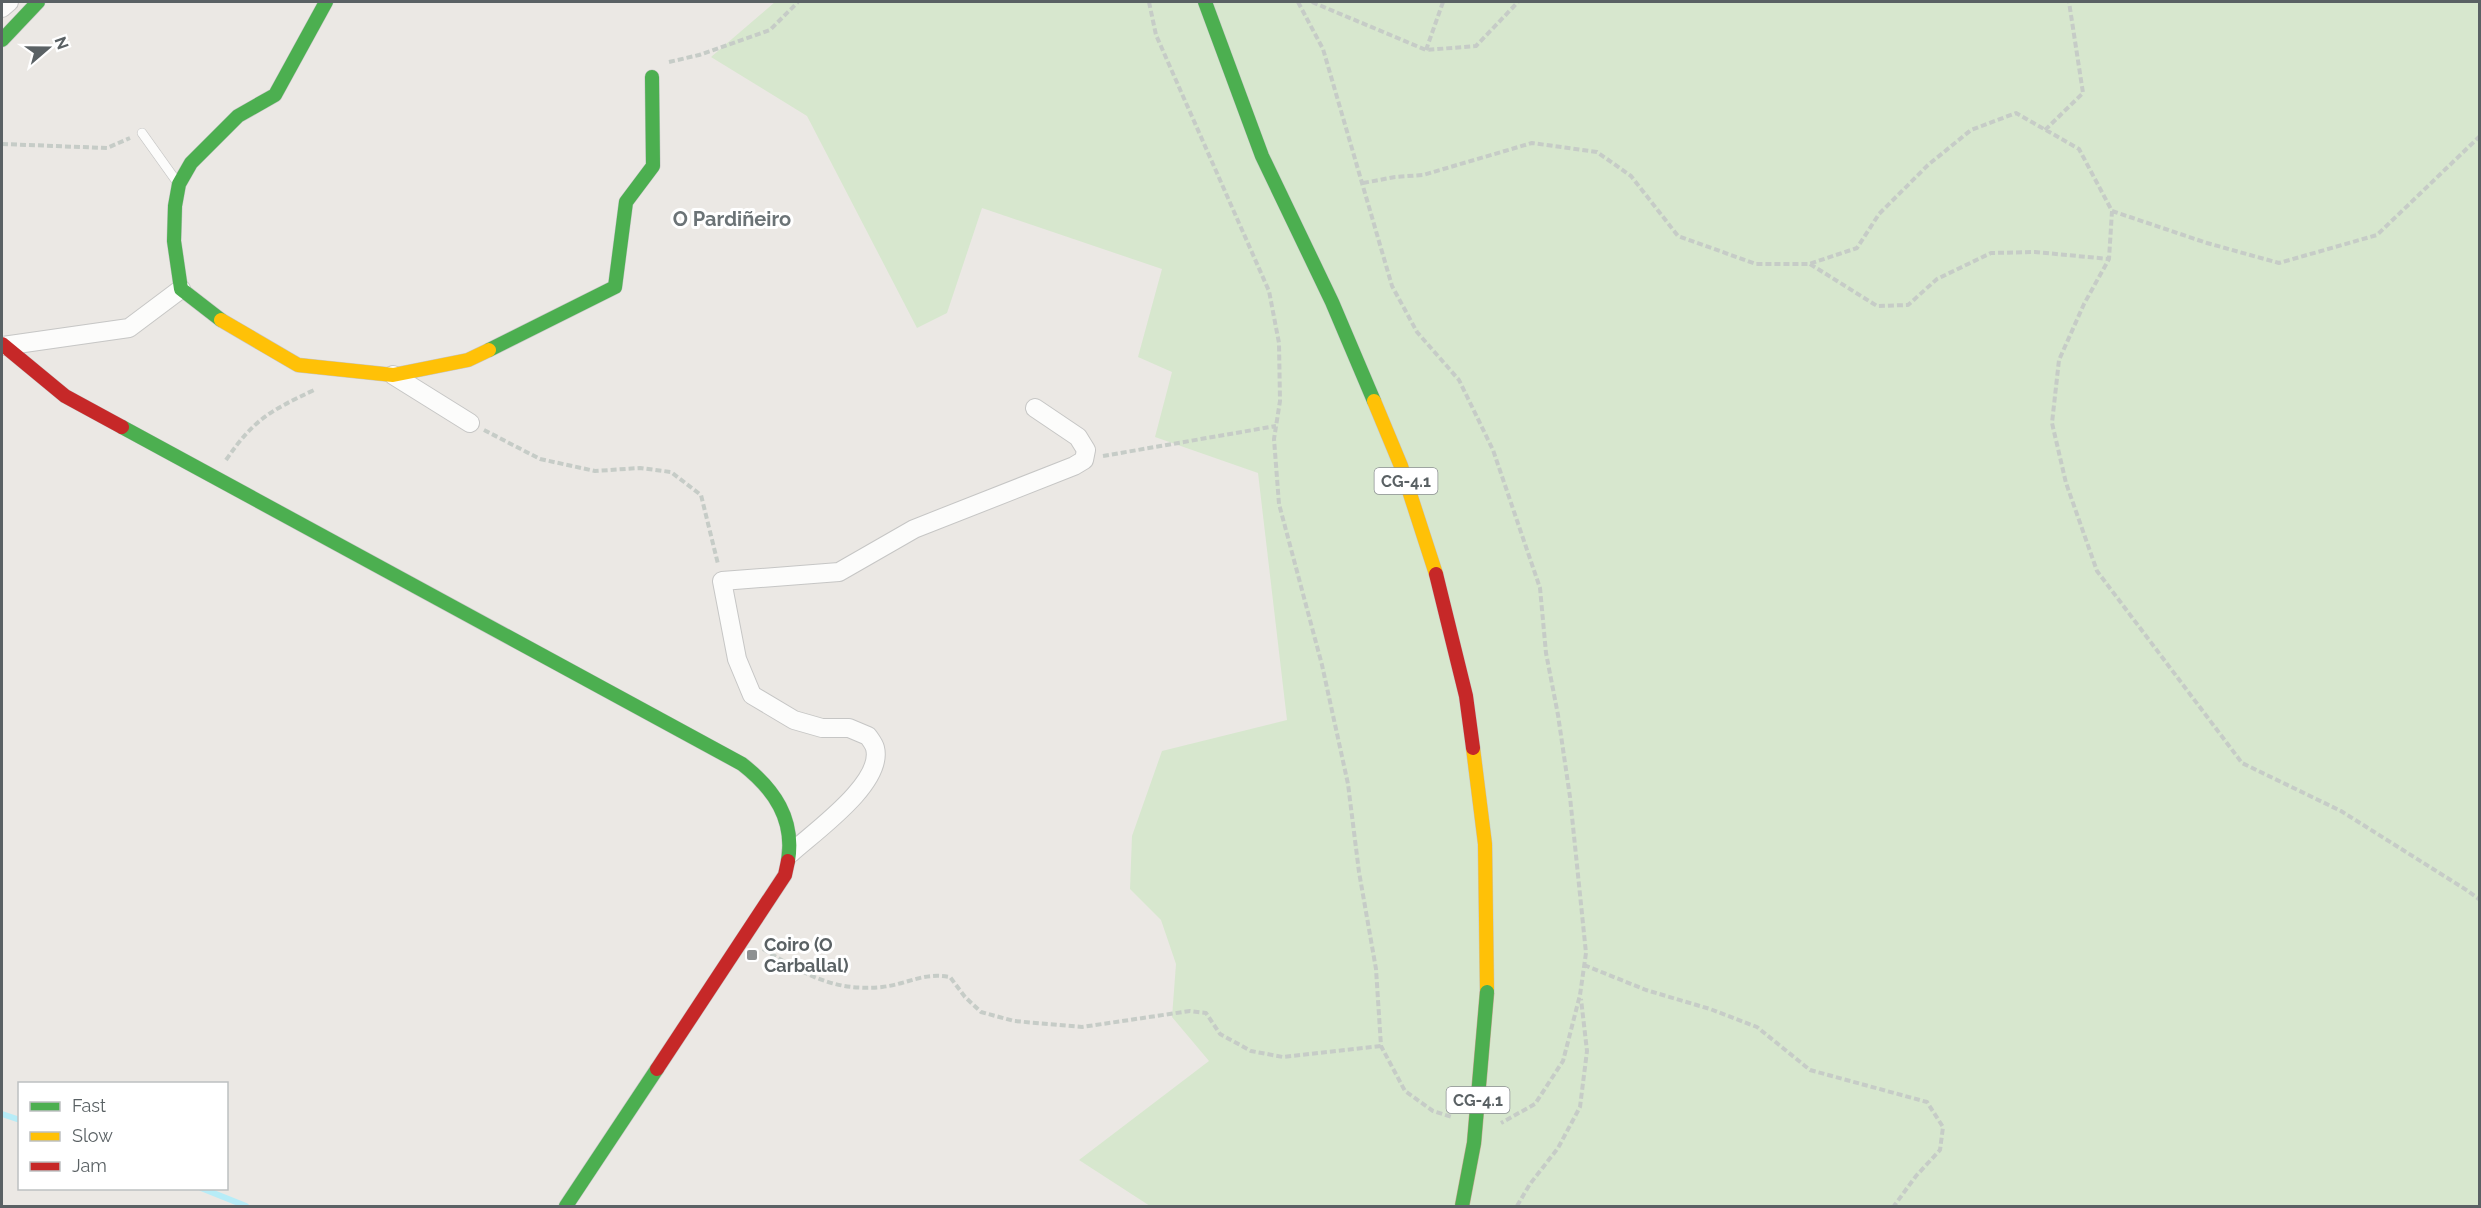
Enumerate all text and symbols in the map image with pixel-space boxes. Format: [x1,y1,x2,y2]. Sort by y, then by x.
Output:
north arrow [18,18,78,78]
text: N [51,34,73,52]
district label: O Pardiñeiro [673,207,791,231]
road number: CG-4.1 [1374,468,1438,494]
place label: Coiro (O Carballal) [764,934,848,976]
marker: Coiro (O Carballal) [745,948,759,962]
legend [18,1082,228,1190]
road number: CG-4.1 [1446,1087,1510,1113]
text: Fast [72,1095,106,1116]
text: Slow [72,1125,113,1146]
text: Jam [72,1155,107,1176]

